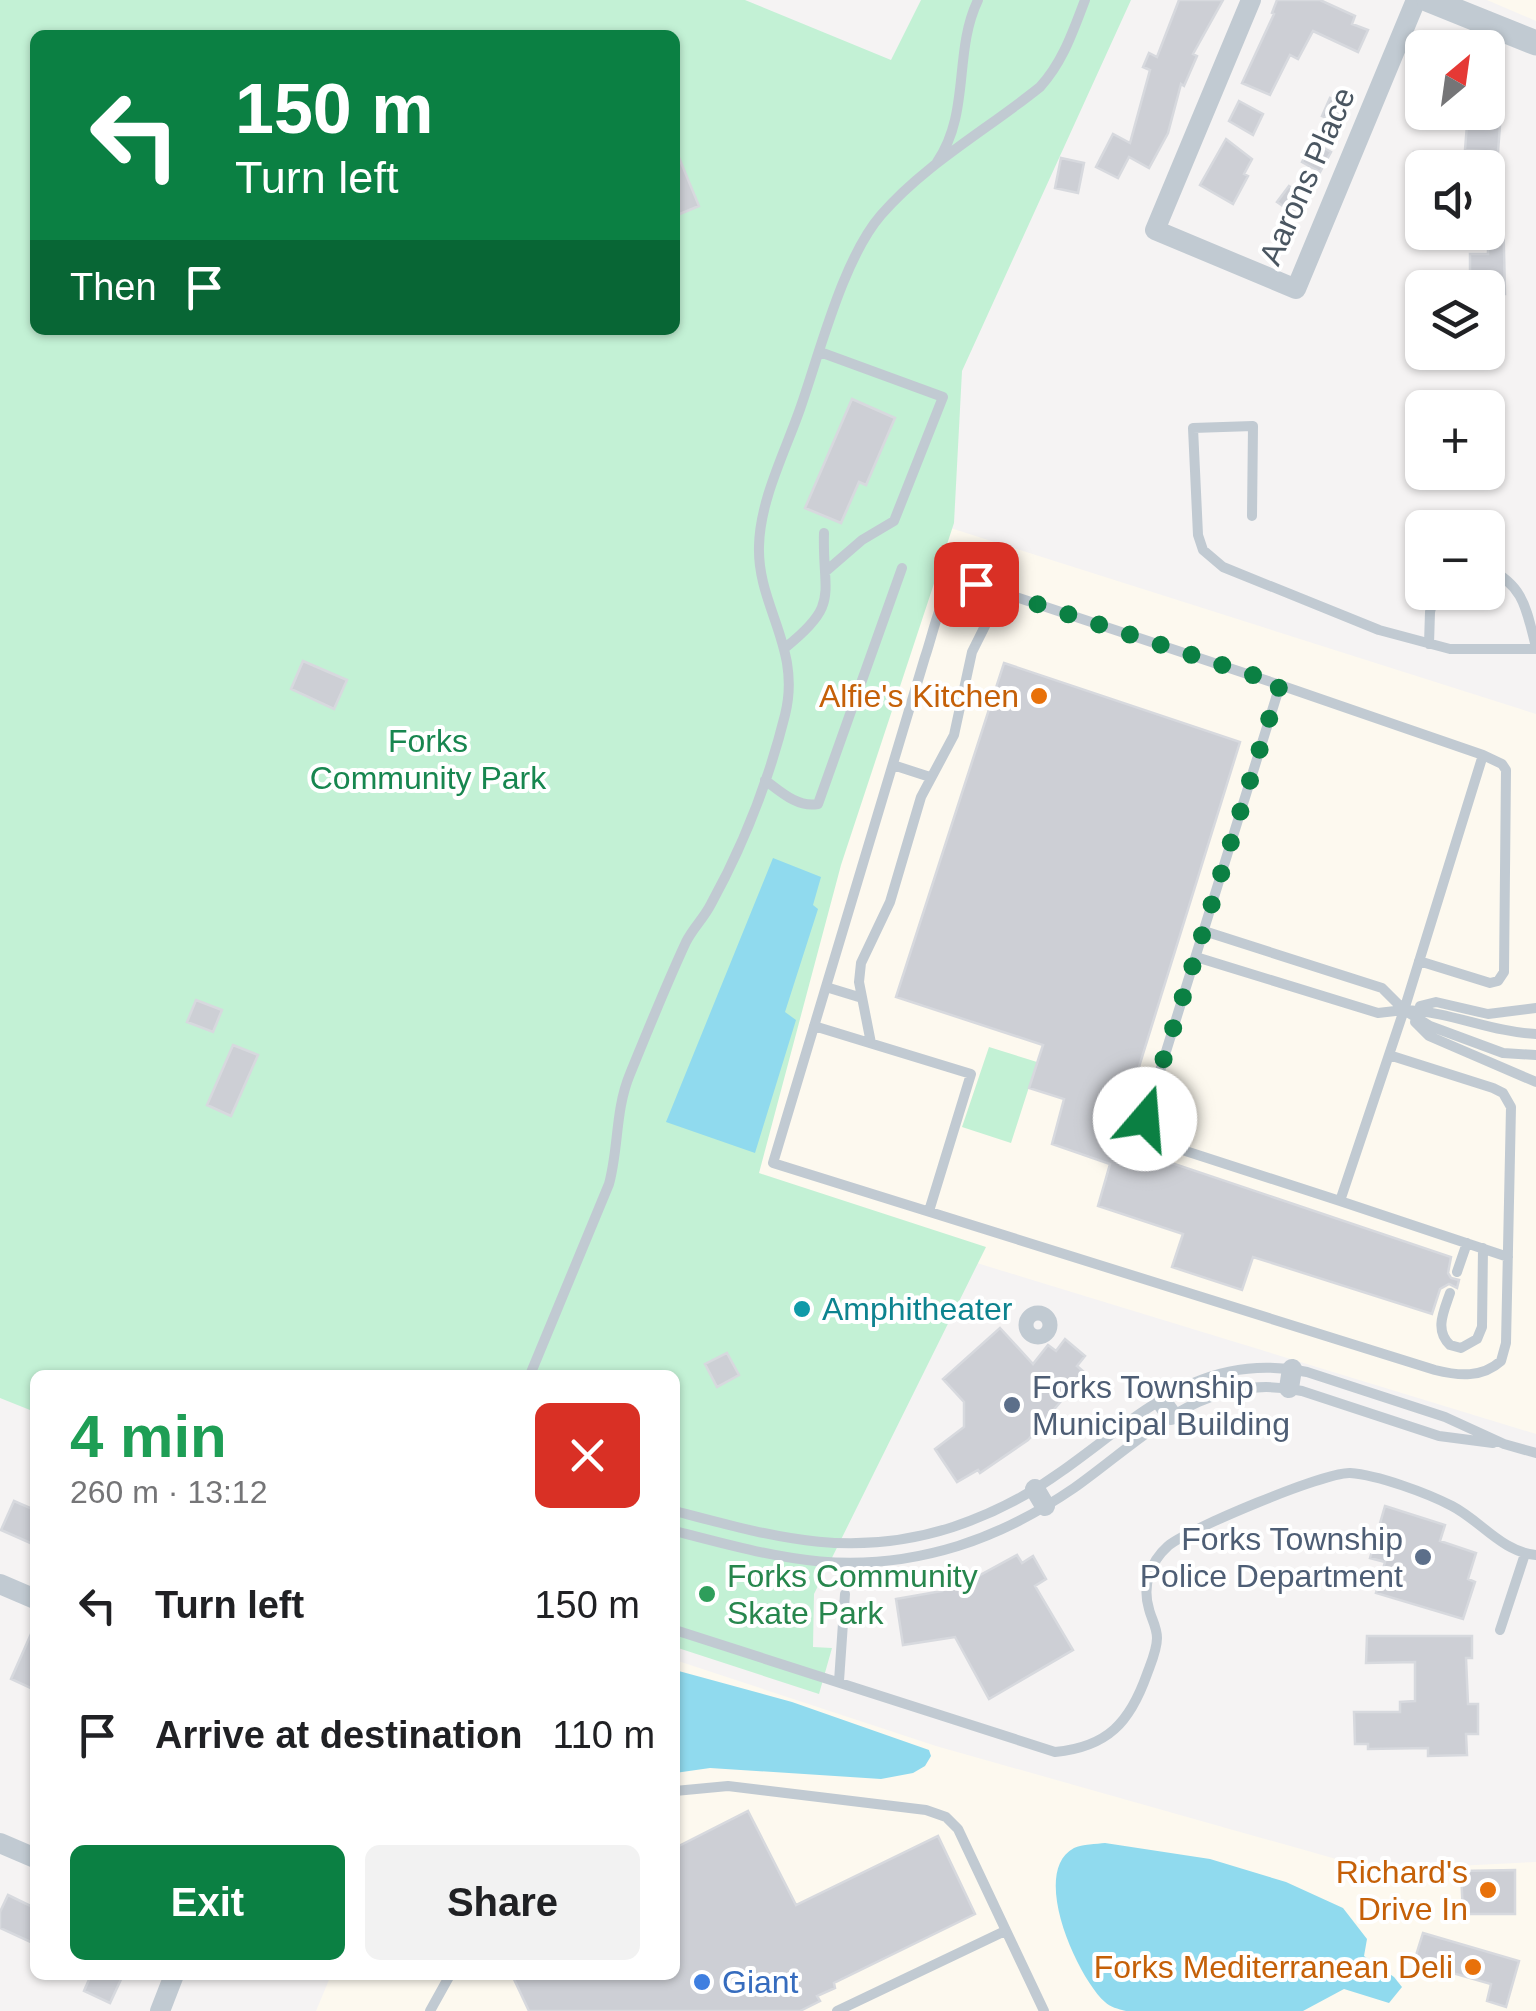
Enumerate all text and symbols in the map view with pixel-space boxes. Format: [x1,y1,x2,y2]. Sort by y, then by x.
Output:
north arrow [1405,30,1505,130]
map controls [1405,30,1505,610]
icon: left [70,70,200,200]
text: 150 m [235,70,433,148]
street label: Aarons Place [1252,82,1362,270]
button: sound [1405,150,1505,250]
text: Turn left [235,152,398,203]
icon: arrive [177,260,232,315]
text: Then [70,266,157,308]
button: layers [1405,270,1505,370]
button: + [1405,390,1505,490]
button: − [1405,510,1505,610]
pin [934,542,1019,627]
icon: arrive [949,557,1004,612]
place label: Alfie's Kitchen [819,678,1019,714]
marker: Alfie's Kitchen [1028,685,1050,707]
park label: Forks Community Park [310,723,547,796]
position arrow [1093,1067,1197,1171]
place label: Amphitheater [822,1291,1013,1327]
marker: Amphitheater [791,1298,813,1320]
place label: Forks Township Municipal Building [1032,1369,1290,1442]
marker: Forks Township Municipal Building [1001,1394,1023,1416]
text: 4 min [70,1403,227,1470]
button: close [535,1403,640,1508]
text: 260 m · 13:12 [70,1474,267,1510]
place label: Forks Township Police Department [1140,1521,1403,1594]
marker: Forks Township Police Department [1412,1546,1434,1568]
place label: Forks Community Skate Park [727,1558,978,1631]
icon: left [70,1578,125,1633]
marker: Forks Community Skate Park [696,1583,718,1605]
text: Turn left [155,1584,304,1626]
text: 150 m [534,1584,640,1626]
icon: arrive [70,1708,125,1763]
text: Arrive at destination [155,1714,522,1756]
text: 110 m [552,1714,655,1756]
button: Exit [70,1845,345,1960]
button: Share [365,1845,640,1960]
place label: Richard's Drive In [1336,1854,1468,1927]
marker: Richard's Drive In [1477,1879,1499,1901]
place label: Forks Mediterranean Deli [1094,1949,1453,1985]
marker: Forks Mediterranean Deli [1462,1956,1484,1978]
place label: Giant [722,1964,799,2000]
marker: Giant [691,1971,713,1993]

